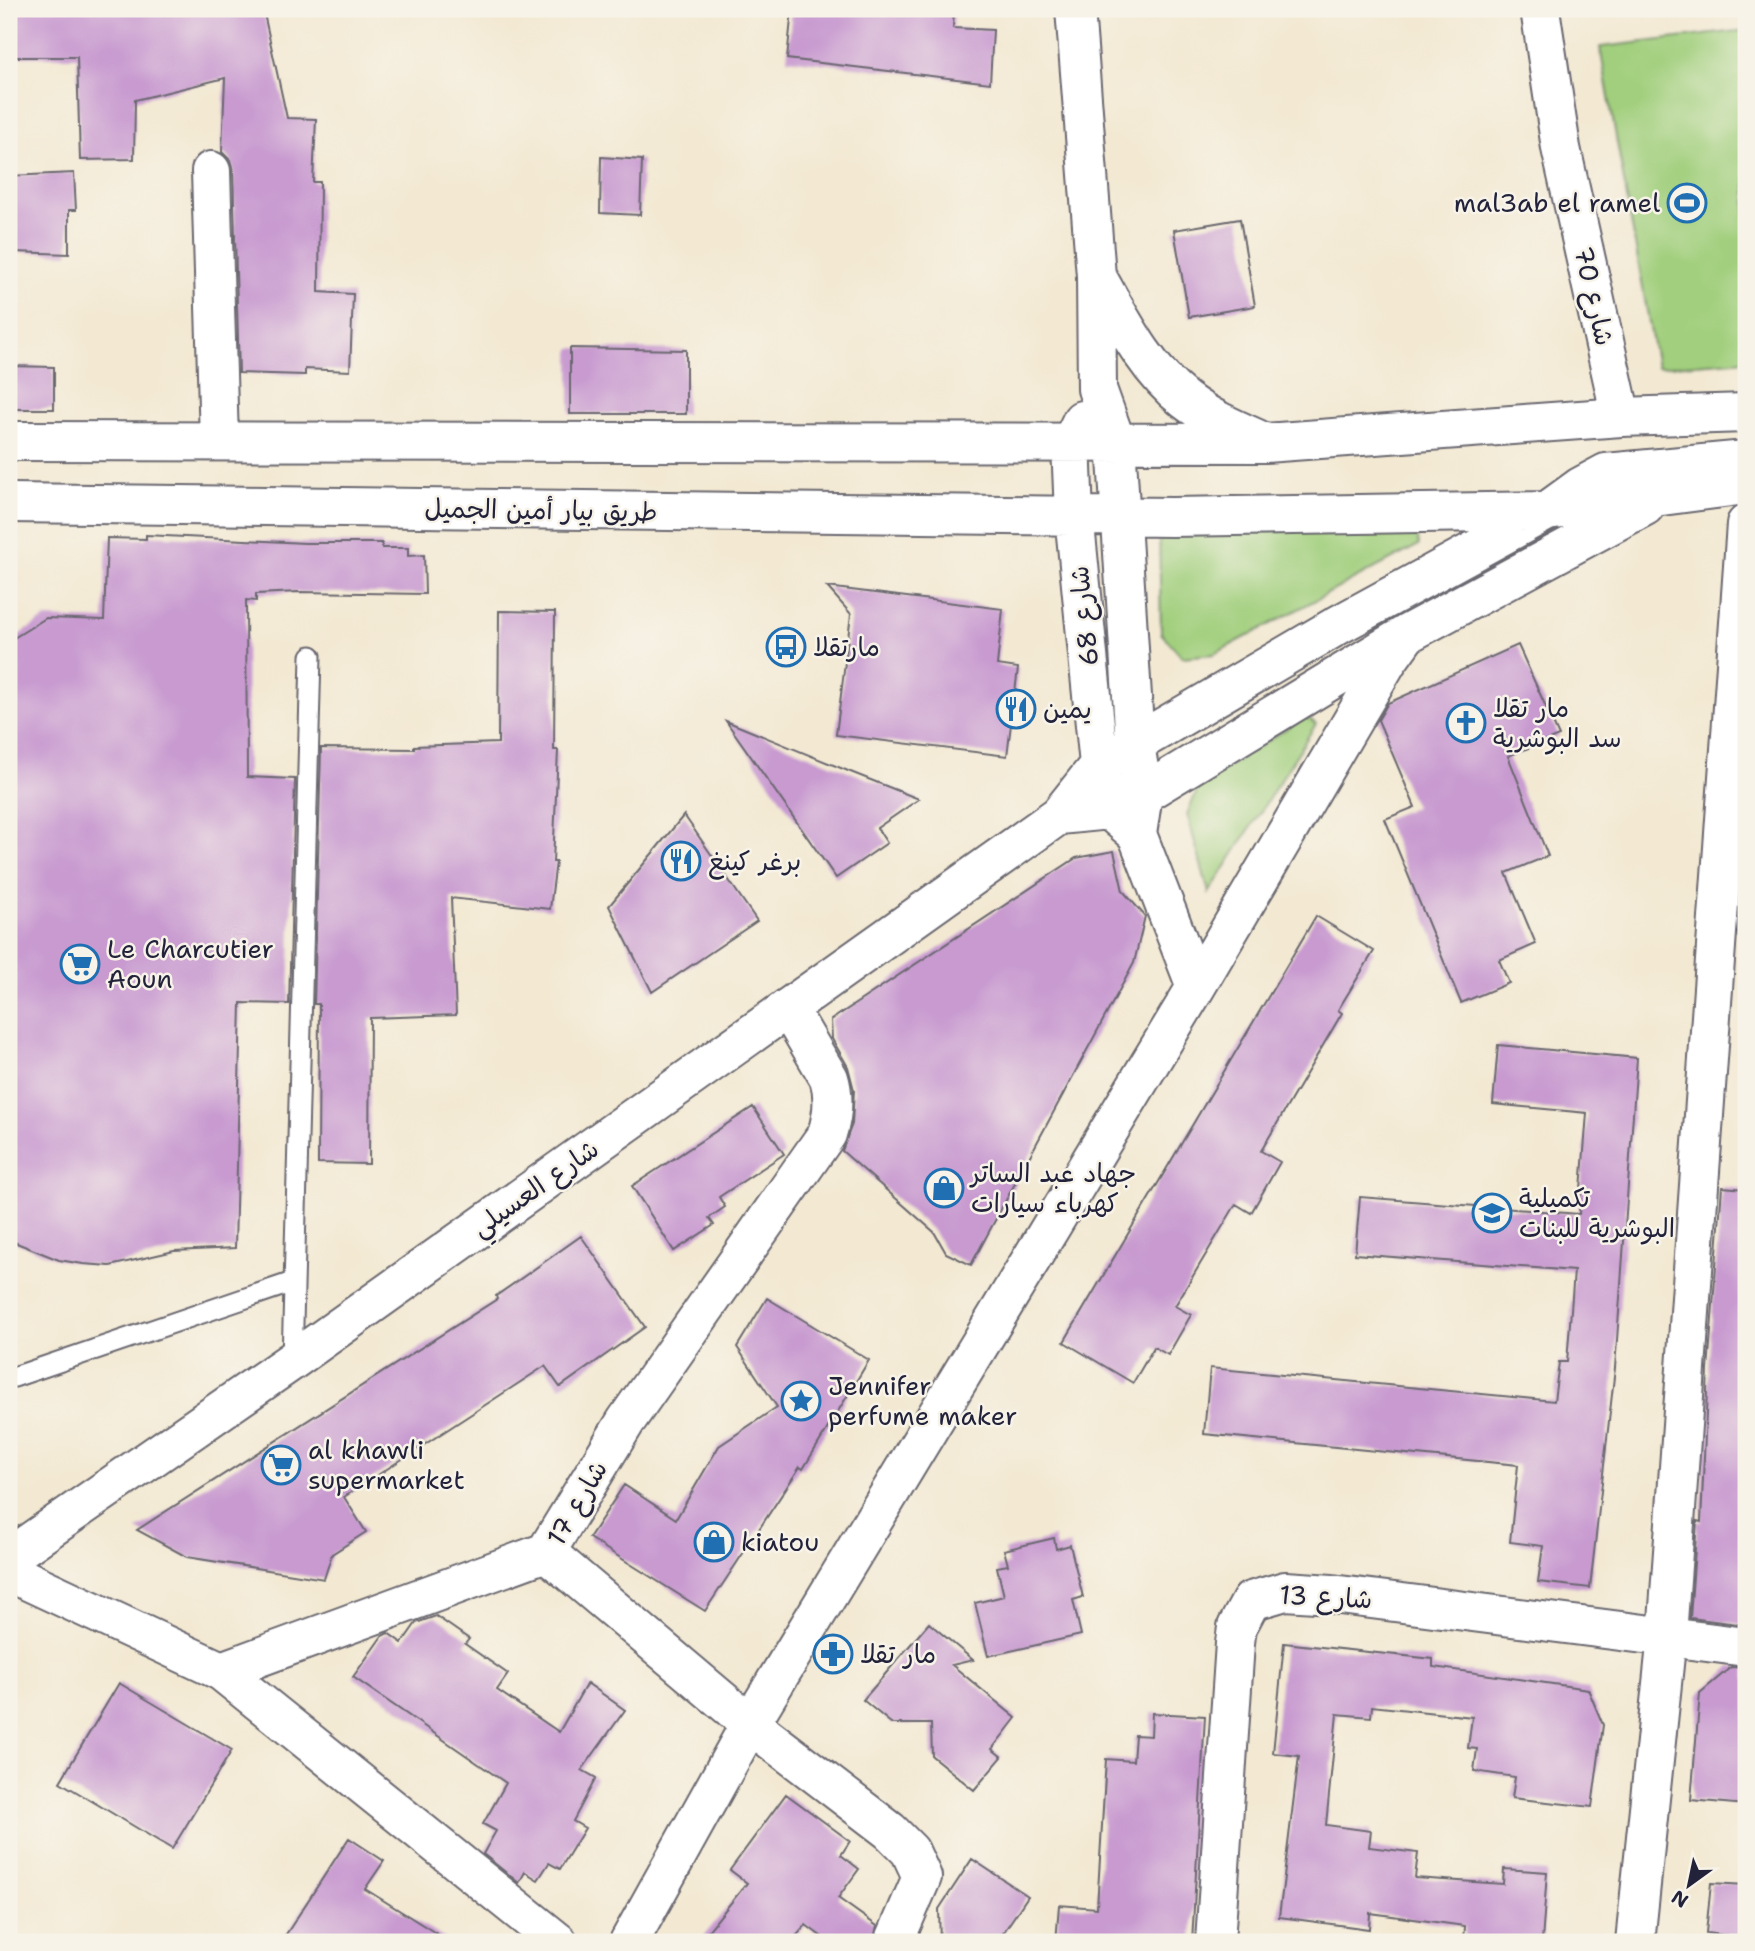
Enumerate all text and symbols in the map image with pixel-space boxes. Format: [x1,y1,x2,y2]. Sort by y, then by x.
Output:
sports icon: mal3ab el ramel [1666,182,1708,224]
place label: mal3ab el ramel [1454,185,1660,220]
street label: شارع 70 [1565,243,1623,349]
street label: طريق بيار أمين الجميل [424,490,658,529]
street label: شارع 68 [1061,564,1107,668]
bus stop icon: مارتقلا [765,626,807,668]
place label: مارتقلا [813,629,880,664]
restaurant icon: يمين [995,688,1037,730]
place label: مار تقلا سد البوشرية [1493,690,1622,755]
place label: يمين [1043,691,1092,726]
church icon: مار تقلا سد البوشرية [1445,702,1487,744]
restaurant icon: برغر كينغ [660,840,702,882]
place label: برغر كينغ [708,843,801,880]
place label: Le Charcutier Aoun [107,931,274,996]
supermarket icon: Le Charcutier Aoun [59,943,101,985]
street label: شارع العسيلي [464,1131,609,1249]
place label: جهاد عبد الساتر كهرباء سيارات [969,1155,1136,1220]
shop icon: جهاد عبد الساتر كهرباء سيارات [923,1167,965,1209]
place label: تكميلية البوشرية للبنات [1519,1180,1675,1245]
school or university icon: تكميلية البوشرية للبنات [1471,1192,1513,1234]
place label: Jennifer perfume maker [828,1368,1017,1433]
place icon: Jennifer perfume maker [780,1380,822,1422]
place label: al khawli supermarket [308,1432,465,1497]
supermarket icon: al khawli supermarket [260,1444,302,1486]
street label: شارع 17 [538,1454,616,1552]
shop icon: kiatou [693,1521,735,1563]
place label: kiatou [741,1524,819,1559]
street label: شارع 13 [1279,1577,1373,1617]
pharmacy icon: مار تقلا [812,1633,854,1675]
place label: مار تقلا [860,1636,936,1671]
north arrow [1654,1850,1724,1920]
text: N [1667,1884,1693,1913]

